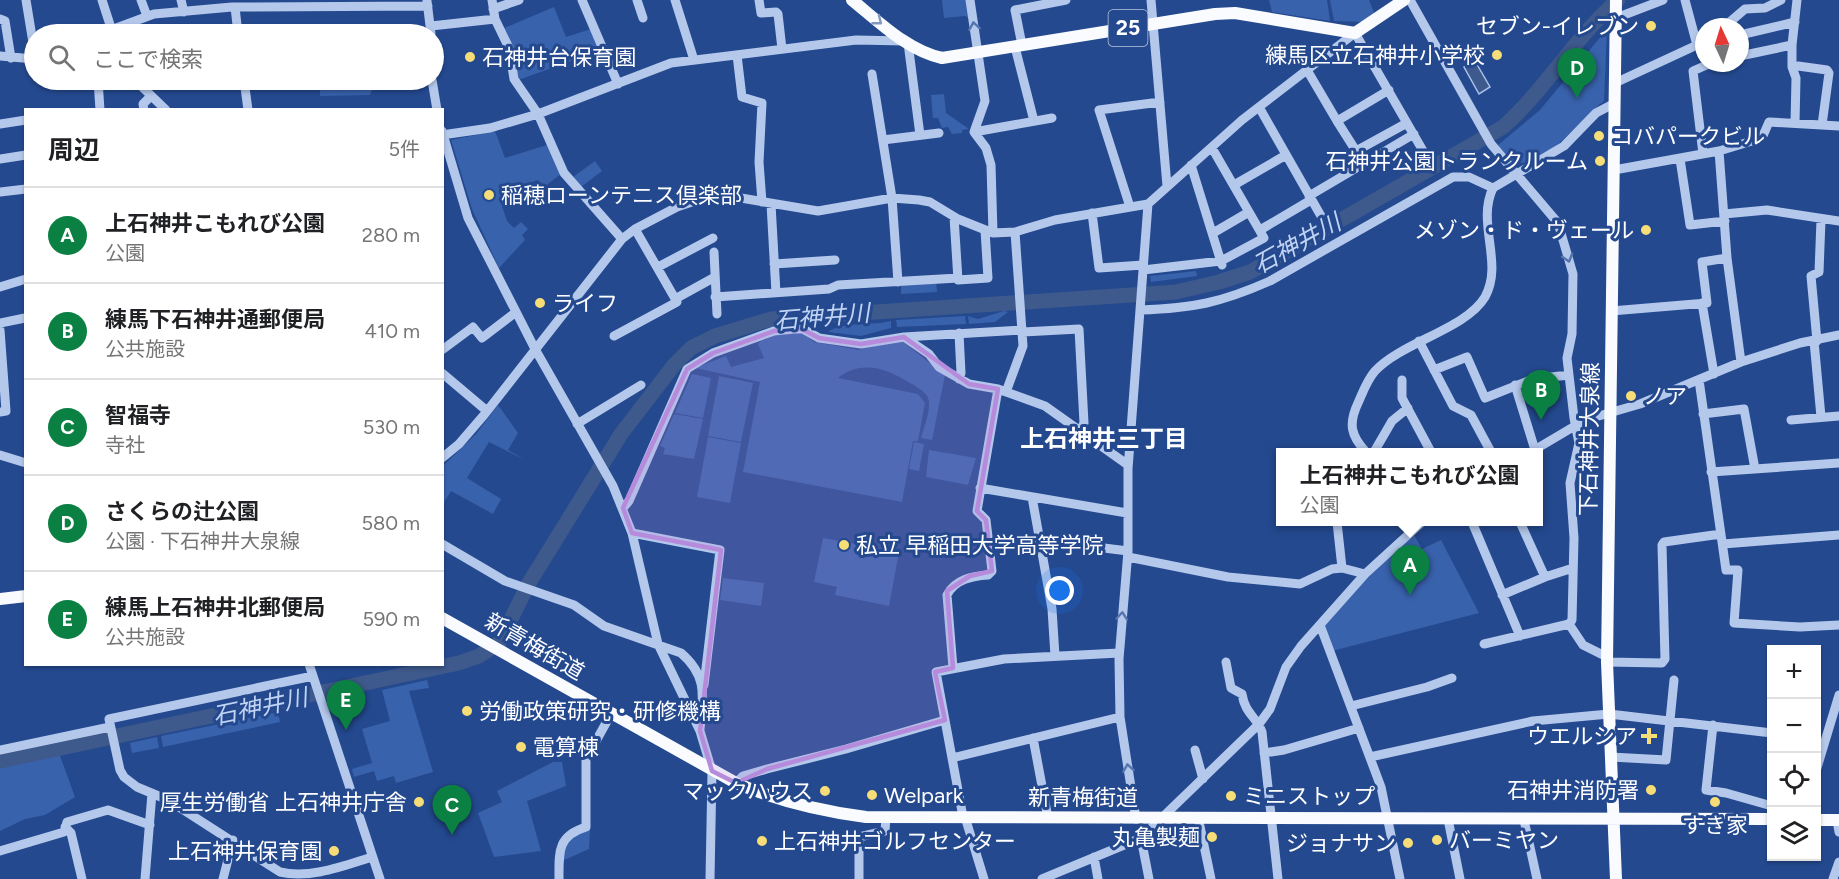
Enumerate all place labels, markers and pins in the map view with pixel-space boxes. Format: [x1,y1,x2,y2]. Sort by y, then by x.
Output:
place label: セブン-イレブン [1476,13,1639,40]
marker: セブン-イレブン [1644,19,1658,33]
place label: 練馬区立石神井小学校 [1265,42,1485,69]
place label: 石神井台保育園 [482,44,636,71]
marker: 練馬区立石神井小学校 [1490,48,1504,62]
pin: D [1558,48,1596,98]
marker: 石神井台保育園 [463,50,477,64]
place label: コバパークビル [1611,123,1765,150]
marker: コバパークビル [1592,129,1606,143]
place label: 石神井公園トランクルーム [1325,148,1588,175]
marker: 石神井公園トランクルーム [1593,154,1607,168]
place label: 稲穂ローンテニス倶楽部 [501,182,742,209]
marker: 稲穂ローンテニス倶楽部 [482,188,496,202]
place label: メゾン・ド・ヴェール [1414,217,1634,244]
marker: メゾン・ド・ヴェール [1639,223,1653,237]
place label: ライフ [552,290,618,317]
marker: ライフ [533,296,547,310]
pin: B [1522,370,1560,420]
place label: ノア [1643,383,1687,410]
marker: ノア [1624,389,1638,403]
place label: 私立 早稲田大学高等学院 [856,532,1103,559]
marker: 私立 早稲田大学高等学院 [837,538,851,552]
pin: A [1390,546,1430,595]
pin: E [326,680,366,730]
place label: 労働政策研究・研修機構 [479,698,721,725]
marker: 労働政策研究・研修機構 [460,704,474,718]
place label: ウエルシア [1527,723,1637,750]
marker: ウエルシア [1642,729,1656,743]
place label: 電算棟 [533,734,599,761]
marker: 電算棟 [514,740,528,754]
place label: 石神井消防署 [1507,777,1639,804]
place label: マックハウス [682,778,813,805]
place label: Welpark [884,782,964,809]
place label: ミニストップ [1243,783,1375,810]
marker: 石神井消防署 [1644,783,1658,797]
marker: マックハウス [818,784,832,798]
pin: C [432,786,472,835]
marker: Welpark [865,788,879,802]
place label: 厚生労働省 上石神井庁舎 [160,789,407,816]
marker: ミニストップ [1224,789,1238,803]
marker: 厚生労働省 上石神井庁舎 [412,795,426,809]
marker: すき家 [1708,795,1722,809]
place label: すき家 [1682,812,1748,839]
place label: 丸亀製麺 [1112,824,1200,851]
place label: バーミヤン [1449,827,1559,854]
place label: 上石神井ゴルフセンター [774,828,1016,855]
marker: 丸亀製麺 [1205,830,1219,844]
place label: ジョナサン [1286,830,1396,857]
marker: バーミヤン [1430,833,1444,847]
marker: 上石神井ゴルフセンター [755,834,769,848]
marker: ジョナサン [1401,836,1415,850]
place label: 上石神井保育園 [168,838,322,865]
marker: 上石神井保育園 [327,844,341,858]

